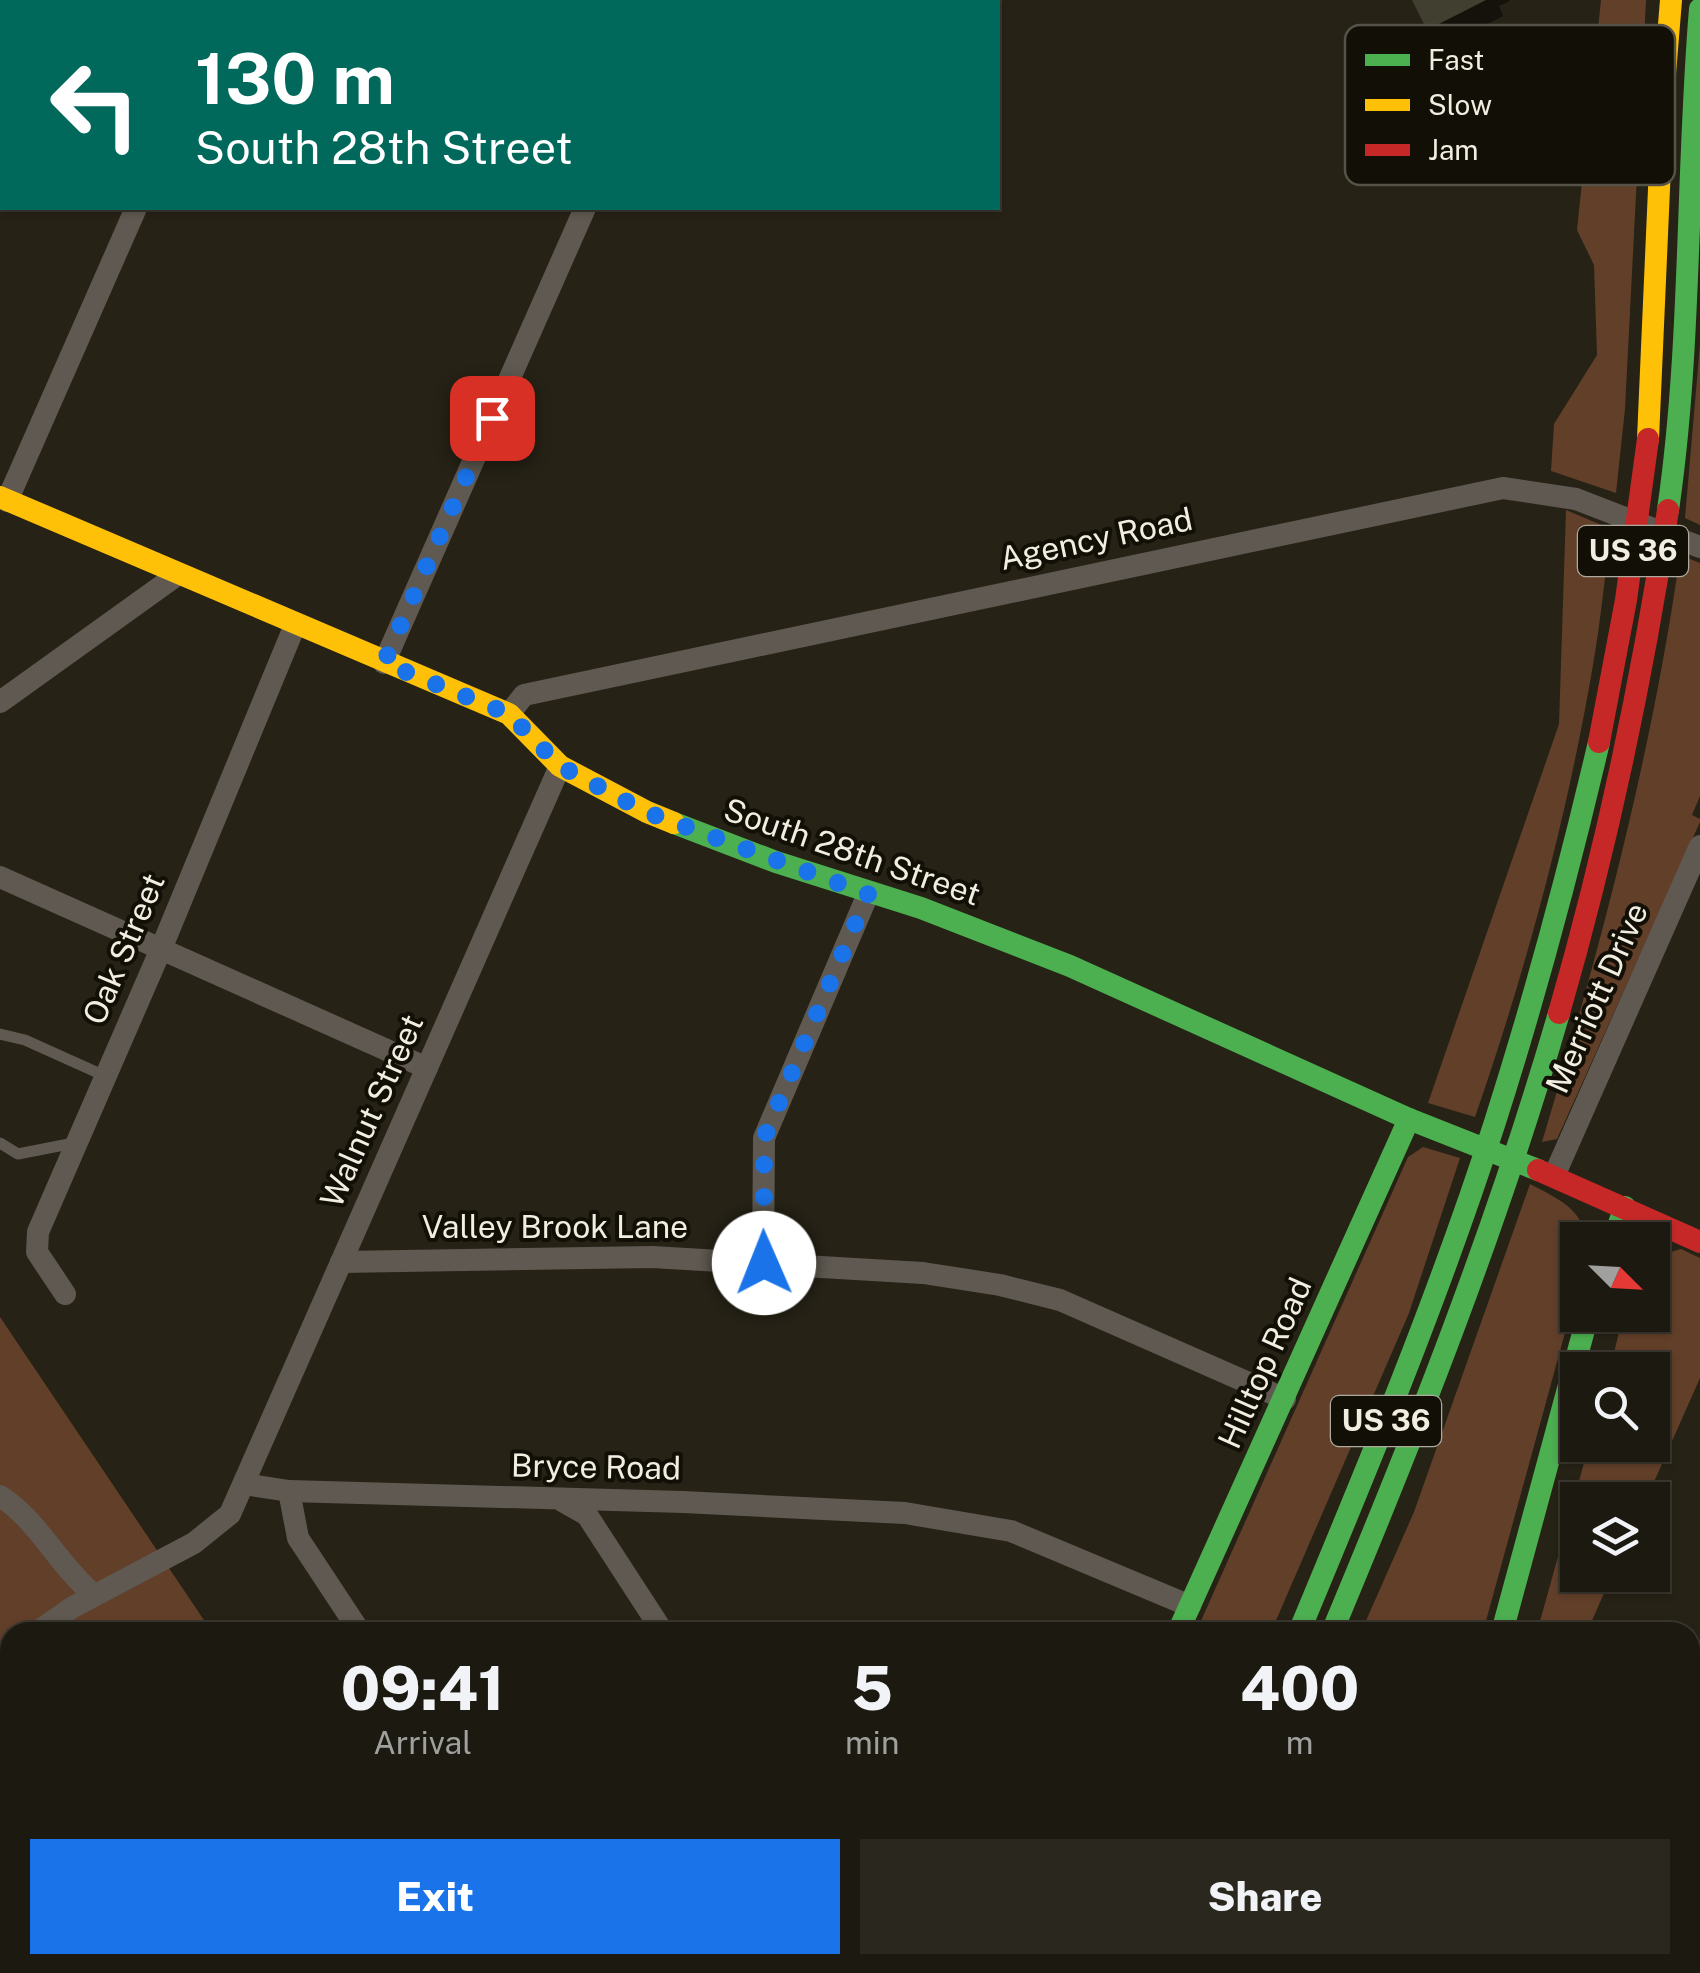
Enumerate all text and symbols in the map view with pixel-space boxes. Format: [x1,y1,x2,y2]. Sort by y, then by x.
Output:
legend [1345,25,1675,185]
text: 130 m [195,37,395,120]
icon: left [30,40,160,170]
text: Fast [1428,43,1484,76]
text: Slow [1428,88,1492,121]
text: South 28th Street [195,121,573,174]
text: Jam [1428,133,1479,166]
pin [450,376,535,461]
icon: arrive [465,391,520,446]
street label: Agency Road [996,500,1196,577]
road number: US 36 [1578,526,1688,576]
street label: South 28th Street [719,790,985,913]
street label: Oak Street [75,868,172,1030]
street label: Merriott Drive [1538,897,1655,1099]
street label: Walnut Street [313,1009,431,1213]
street label: Valley Brook Lane [422,1208,688,1245]
position arrow [712,1211,816,1315]
north arrow [1560,1222,1670,1332]
map controls [1560,1222,1670,1592]
street label: Hilltop Road [1210,1272,1319,1454]
button: search [1560,1352,1670,1462]
road number: US 36 [1331,1396,1441,1446]
street label: Bryce Road [511,1447,681,1486]
button: layers [1560,1482,1670,1592]
text: 09:41 [341,1653,504,1724]
text: 5 [852,1653,893,1724]
text: 400 [1240,1653,1359,1724]
text: Arrival [373,1724,472,1761]
text: min [845,1724,899,1761]
text: m [1286,1724,1314,1761]
button: Exit [30,1839,840,1954]
button: Share [860,1839,1670,1954]

